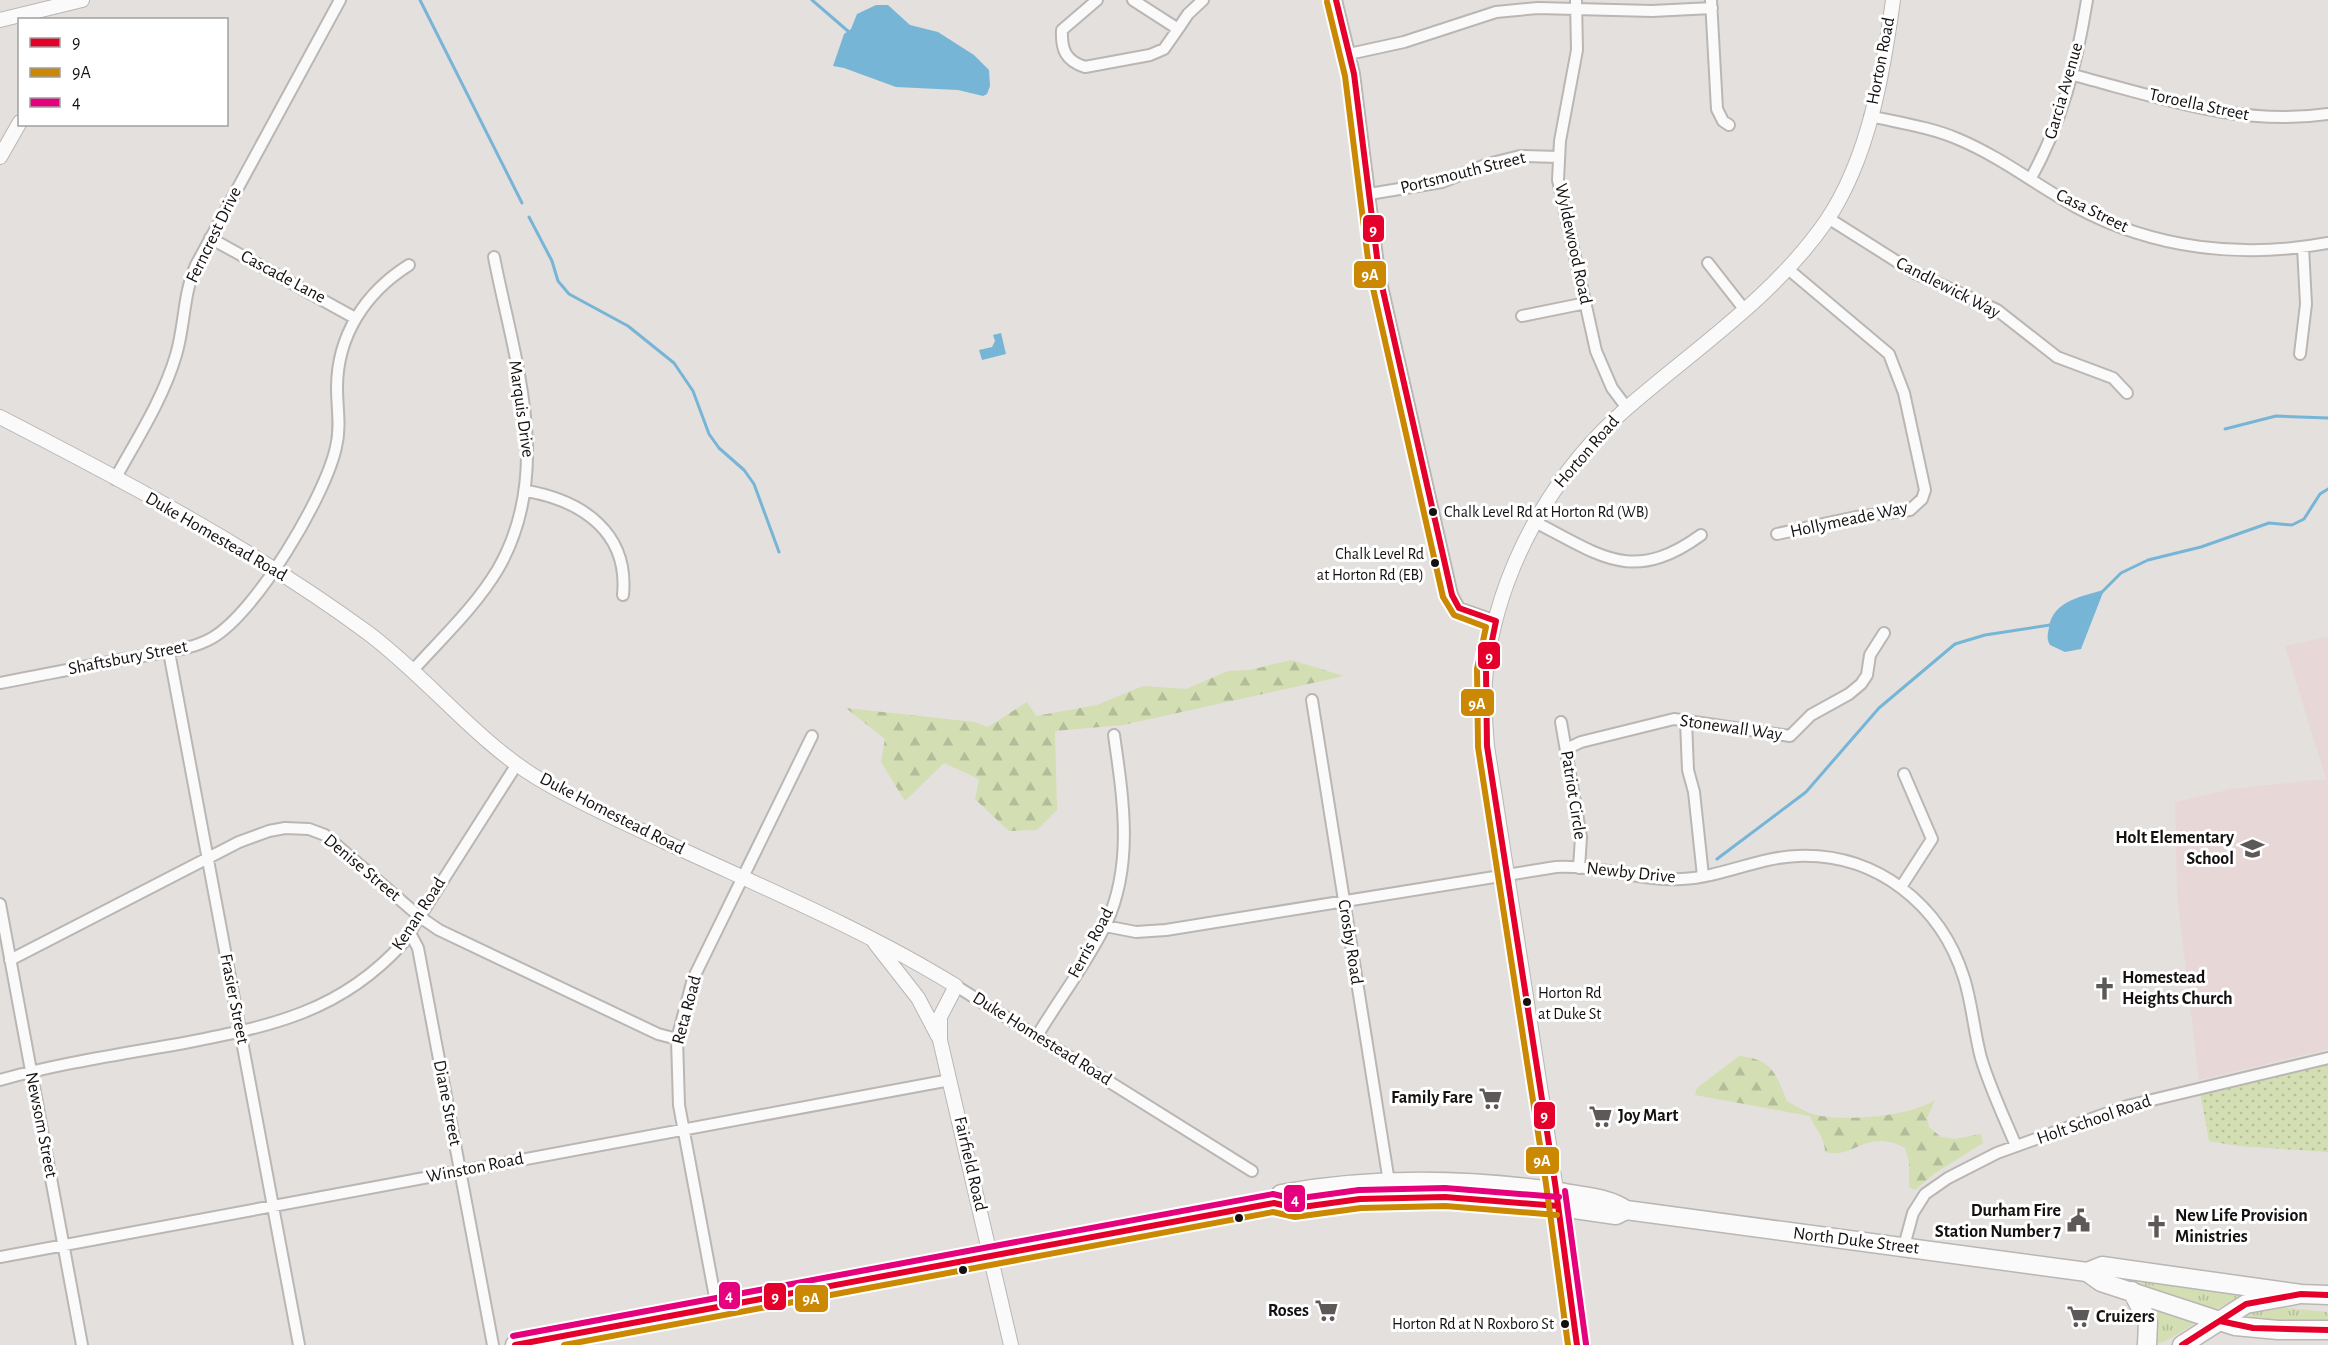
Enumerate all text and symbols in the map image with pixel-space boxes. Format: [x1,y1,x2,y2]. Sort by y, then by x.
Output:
street label: Horton Road [1864,16,1898,106]
legend [18,18,228,126]
text: 9 [72,34,80,52]
street label: Garcia Avenue [2042,41,2086,141]
text: 9A [72,64,91,82]
street label: Toroella Street [2147,86,2251,124]
text: 4 [72,94,81,112]
street label: Portsmouth Street [1399,149,1528,197]
street label: Wyldewood Road [1551,182,1595,306]
street label: Ferncrest Drive [183,184,245,286]
street label: Casa Street [2053,186,2131,236]
line badge: 9 [1362,214,1385,243]
text: 9 [1369,222,1377,238]
street label: Cascade Lane [238,247,328,307]
street label: Candlewick Way [1893,254,2003,322]
line badge: 9A [1353,260,1387,289]
text: 9A [1361,267,1379,283]
street label: Marquis Drive [505,359,537,459]
street label: Horton Road [1551,413,1623,491]
street label: Duke Homestead Road [142,489,290,585]
street label: Hollymeade Way [1789,499,1910,541]
place label: Chalk Level Rd at Horton Rd (WB) [1444,504,1649,520]
marker: Chalk Level Rd at Horton Rd (WB) [1427,506,1439,518]
place label: Chalk Level Rd at Horton Rd (EB) [1317,546,1424,583]
marker: Chalk Level Rd at Horton Rd (EB) [1429,557,1441,569]
street label: Shaftsbury Street [67,638,189,678]
line badge: 9 [1477,641,1501,670]
text: 9 [1485,649,1493,665]
line badge: 9A [1460,688,1495,717]
text: 9A [1468,696,1486,712]
street label: Stonewall Way [1679,712,1784,744]
street label: Patriot Circle [1557,749,1589,841]
street label: Duke Homestead Road [537,770,687,858]
place label: Holt Elementary School [2115,829,2235,868]
street label: Denise Street [320,831,404,905]
school or university icon: Holt Elementary School [2239,835,2265,861]
street label: Newby Drive [1586,859,1676,887]
street label: Kenan Road [389,874,449,954]
street label: Crosby Road [1334,898,1366,986]
street label: Ferris Road [1065,905,1117,981]
street label: Frasier Street [216,952,252,1046]
place label: Homestead Heights Church [2122,969,2233,1008]
street label: Reta Road [669,974,705,1046]
church icon: Homestead Heights Church [2091,975,2117,1001]
place label: Horton Rd at Duke St [1538,985,1602,1022]
street label: Duke Homestead Road [969,989,1115,1089]
marker: Horton Rd at Duke St [1521,996,1533,1008]
street label: Diane Street [430,1059,464,1148]
street label: Newsom Street [22,1071,60,1180]
supermarket icon: Family Fare [1478,1085,1504,1111]
place label: Family Fare [1391,1089,1473,1107]
street label: Holt School Road [2035,1092,2153,1148]
line badge: 9 [1533,1101,1556,1130]
supermarket icon: Joy Mart [1587,1103,1613,1129]
place label: Joy Mart [1618,1107,1678,1125]
text: 9 [1540,1108,1548,1124]
street label: Fairfield Road [950,1115,990,1213]
line badge: 9A [1525,1146,1560,1175]
street label: Winston Road [425,1150,525,1186]
text: 9A [1533,1153,1551,1169]
line badge: 4 [1283,1184,1306,1213]
text: 4 [1291,1192,1299,1208]
place label: Durham Fire Station Number 7 [1935,1202,2061,1241]
place label: New Life Provision Ministries [2175,1207,2308,1246]
public building icon: Durham Fire Station Number 7 [2066,1208,2092,1234]
unlabelled marker [1233,1212,1245,1224]
church icon: New Life Provision Ministries [2144,1213,2170,1239]
street label: North Duke Street [1792,1224,1920,1258]
unlabelled marker [957,1264,969,1276]
line badge: 4 [718,1281,741,1310]
line badge: 9 [763,1282,787,1311]
line badge: 9A [794,1284,829,1313]
text: 4 [725,1288,733,1304]
text: 9 [771,1289,779,1305]
text: 9A [802,1291,820,1307]
supermarket icon: Roses [1314,1298,1340,1324]
place label: Roses [1268,1302,1309,1320]
supermarket icon: Cruizers [2065,1304,2091,1330]
place label: Cruizers [2096,1308,2155,1326]
place label: Horton Rd at N Roxboro St [1392,1316,1554,1332]
marker: Horton Rd at N Roxboro St [1559,1318,1571,1330]

